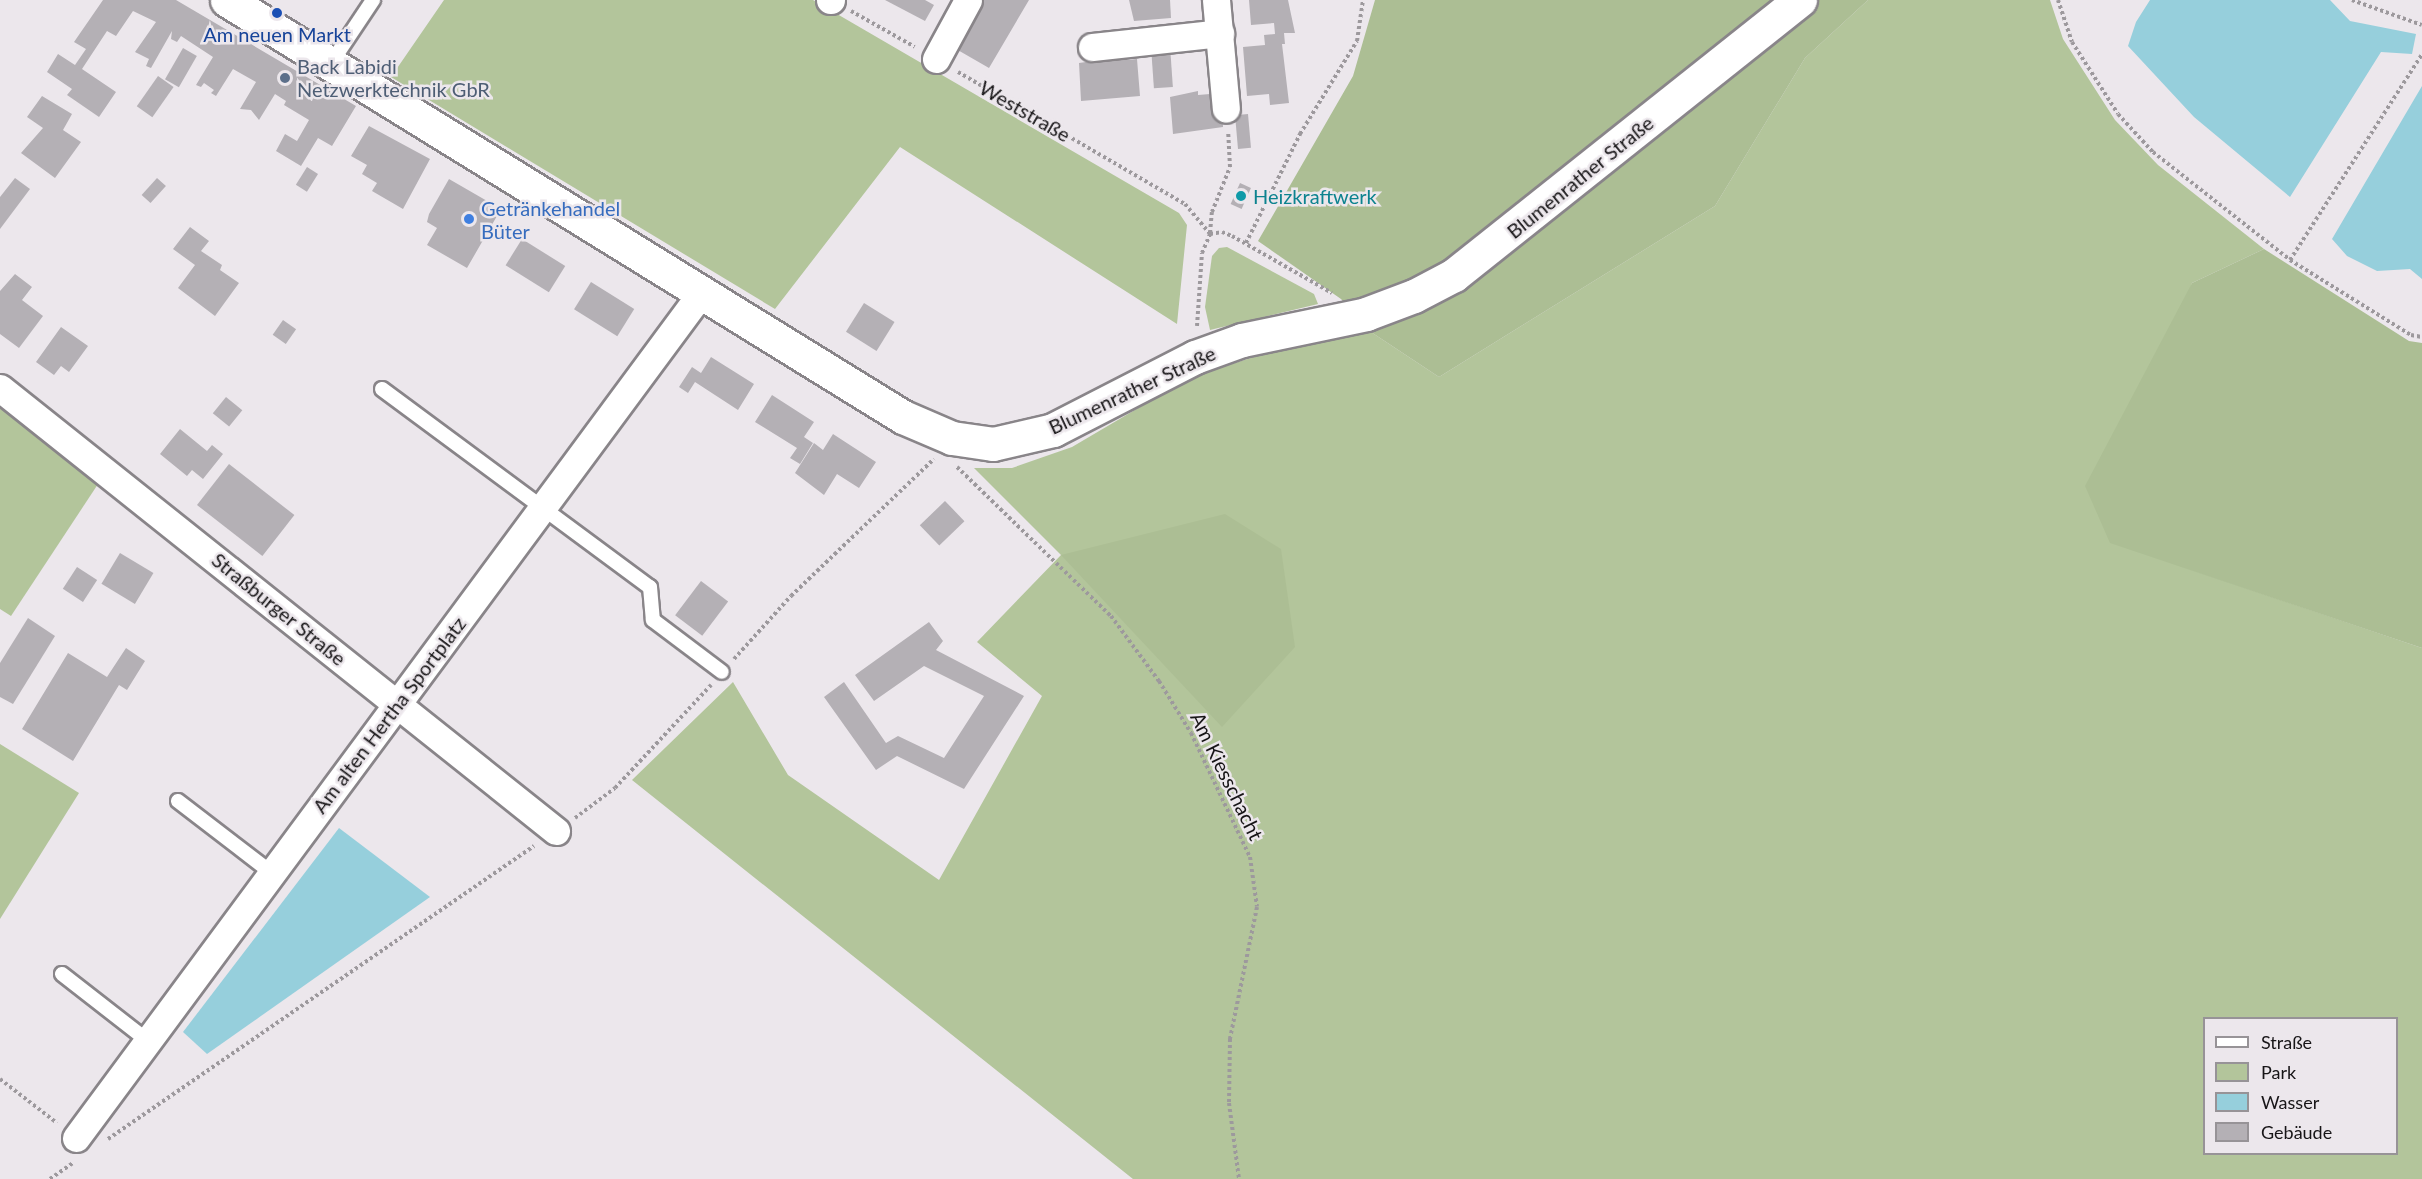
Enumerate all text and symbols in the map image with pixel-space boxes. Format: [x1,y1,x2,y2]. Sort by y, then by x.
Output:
marker: Am neuen Markt [270,6,284,20]
place label: Am neuen Markt [203,22,351,46]
place label: Back Labidi Netzwerktechnik GbR [297,54,490,101]
marker: Back Labidi Netzwerktechnik GbR [278,71,292,85]
street label: Weststraße [975,75,1075,147]
street label: Blumenrather Straße [1502,110,1658,244]
place label: Heizkraftwerk [1253,184,1377,208]
marker: Heizkraftwerk [1234,189,1248,203]
place label: Getränkehandel Büter [481,196,620,243]
marker: Getränkehandel Büter [462,212,476,226]
street label: Blumenrather Straße [1045,341,1219,439]
street label: Straßburger Straße [207,548,351,670]
street label: Am alten Hertha Sportplatz [307,612,471,818]
street label: Am Kiesschacht [1186,708,1268,844]
legend [2203,1017,2398,1155]
text: Straße [2261,1031,2312,1053]
text: Park [2261,1061,2296,1083]
text: Wasser [2261,1091,2319,1113]
text: Gebäude [2261,1121,2332,1143]

